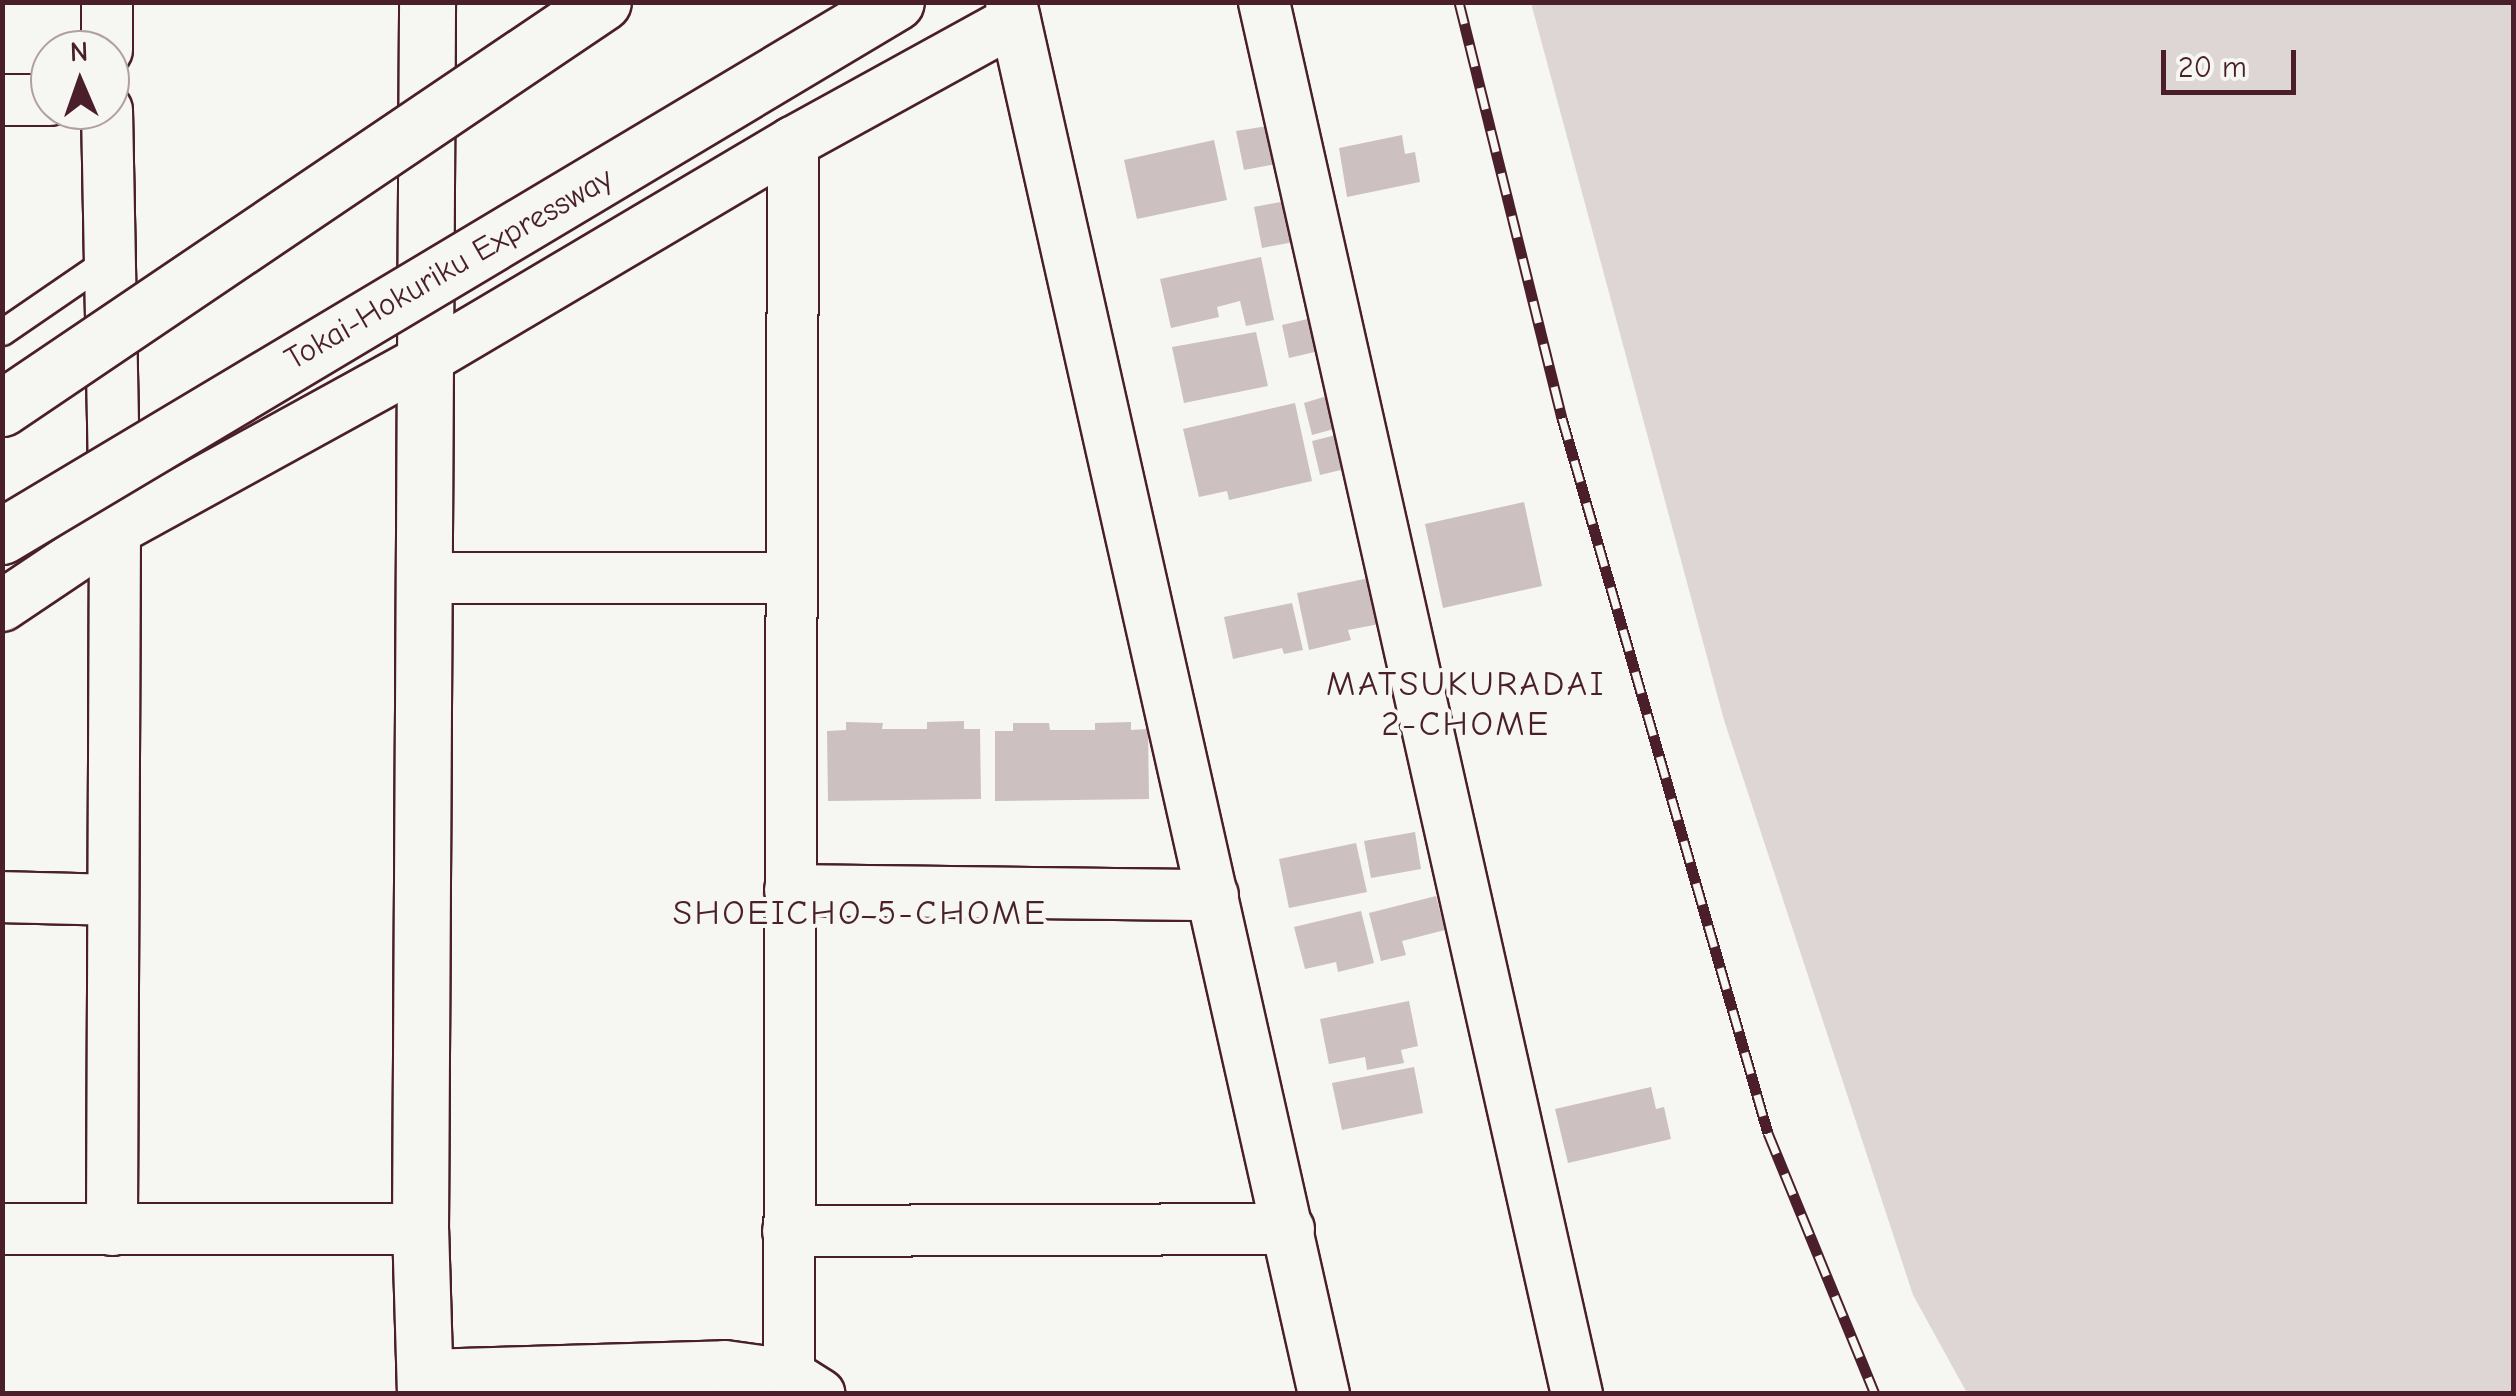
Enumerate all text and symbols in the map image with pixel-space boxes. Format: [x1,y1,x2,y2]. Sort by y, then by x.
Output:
north arrow [30,30,130,130]
scale bar [2166,30,2301,92]
text: N [69,36,89,68]
text: 20 m [2178,50,2247,85]
street label: Tokai-Hokuriku Expressway [278,159,620,379]
district label: MATSUKURADAI 2-CHOME [1326,663,1606,745]
district label: SHOEICHO 5-CHOME [673,892,1047,934]

